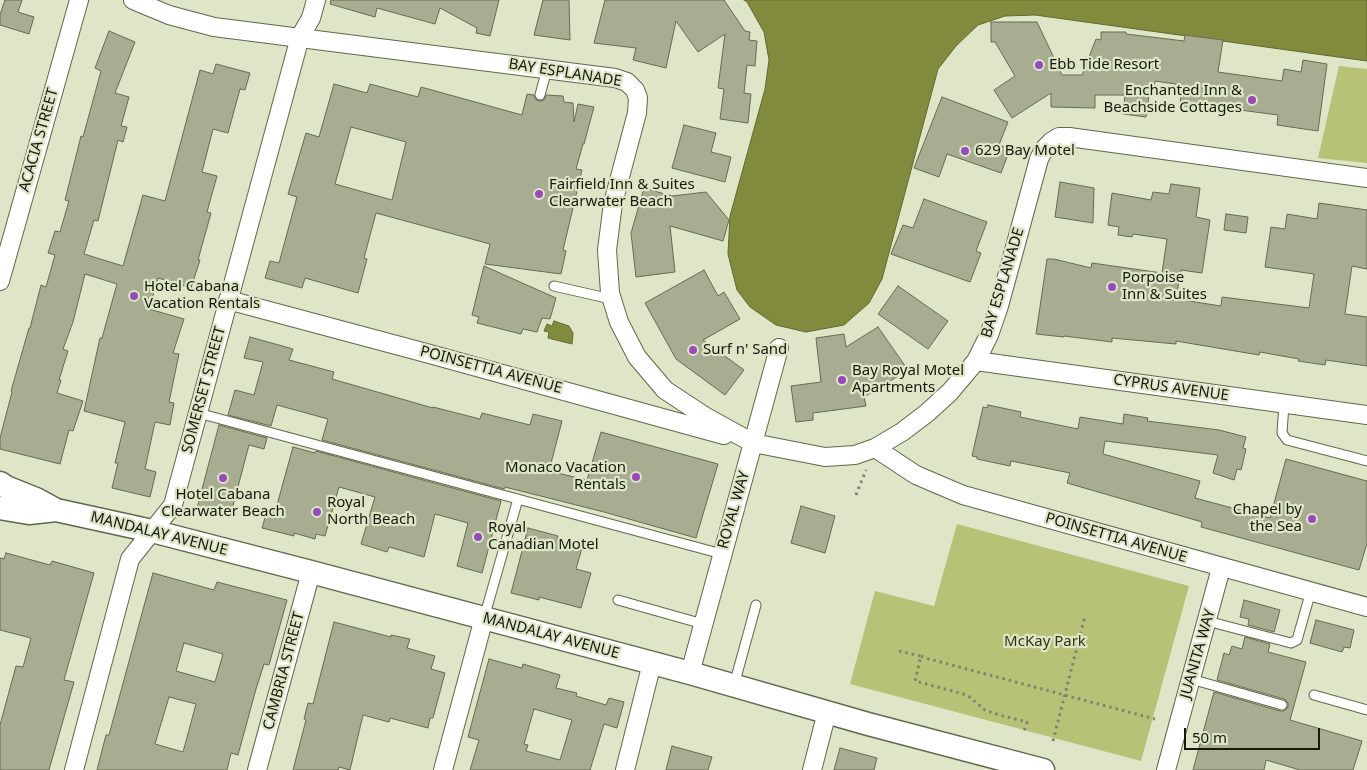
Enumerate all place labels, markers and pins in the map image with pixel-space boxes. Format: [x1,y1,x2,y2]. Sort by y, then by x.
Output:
place label: Ebb Tide Resort [1049,56,1159,74]
marker: Ebb Tide Resort [1033,59,1045,71]
place label: Enchanted Inn & Beachside Cottages [1104,82,1242,117]
marker: Enchanted Inn & Beachside Cottages [1246,94,1258,106]
place label: 629 Bay Motel [975,142,1075,160]
marker: 629 Bay Motel [959,145,971,157]
place label: Fairfield Inn & Suites Clearwater Beach [549,176,695,211]
marker: Fairfield Inn & Suites Clearwater Beach [533,188,545,200]
place label: Porpoise Inn & Suites [1122,269,1207,304]
place label: Hotel Cabana Vacation Rentals [144,278,260,313]
marker: Porpoise Inn & Suites [1106,281,1118,293]
marker: Hotel Cabana Vacation Rentals [128,290,140,302]
place label: Surf n' Sand [703,341,787,359]
marker: Surf n' Sand [687,344,699,356]
place label: Bay Royal Motel Apartments [852,362,964,397]
marker: Bay Royal Motel Apartments [836,374,848,386]
place label: Monaco Vacation Rentals [505,459,626,494]
marker: Monaco Vacation Rentals [630,471,642,483]
marker: Hotel Cabana Clearwater Beach [217,472,229,484]
place label: Hotel Cabana Clearwater Beach [161,486,285,521]
place label: Royal North Beach [327,494,415,529]
place label: Chapel by the Sea [1233,501,1302,536]
marker: Royal North Beach [311,506,323,518]
marker: Chapel by the Sea [1306,513,1318,525]
place label: Royal Canadian Motel [488,519,599,554]
marker: Royal Canadian Motel [472,531,484,543]

